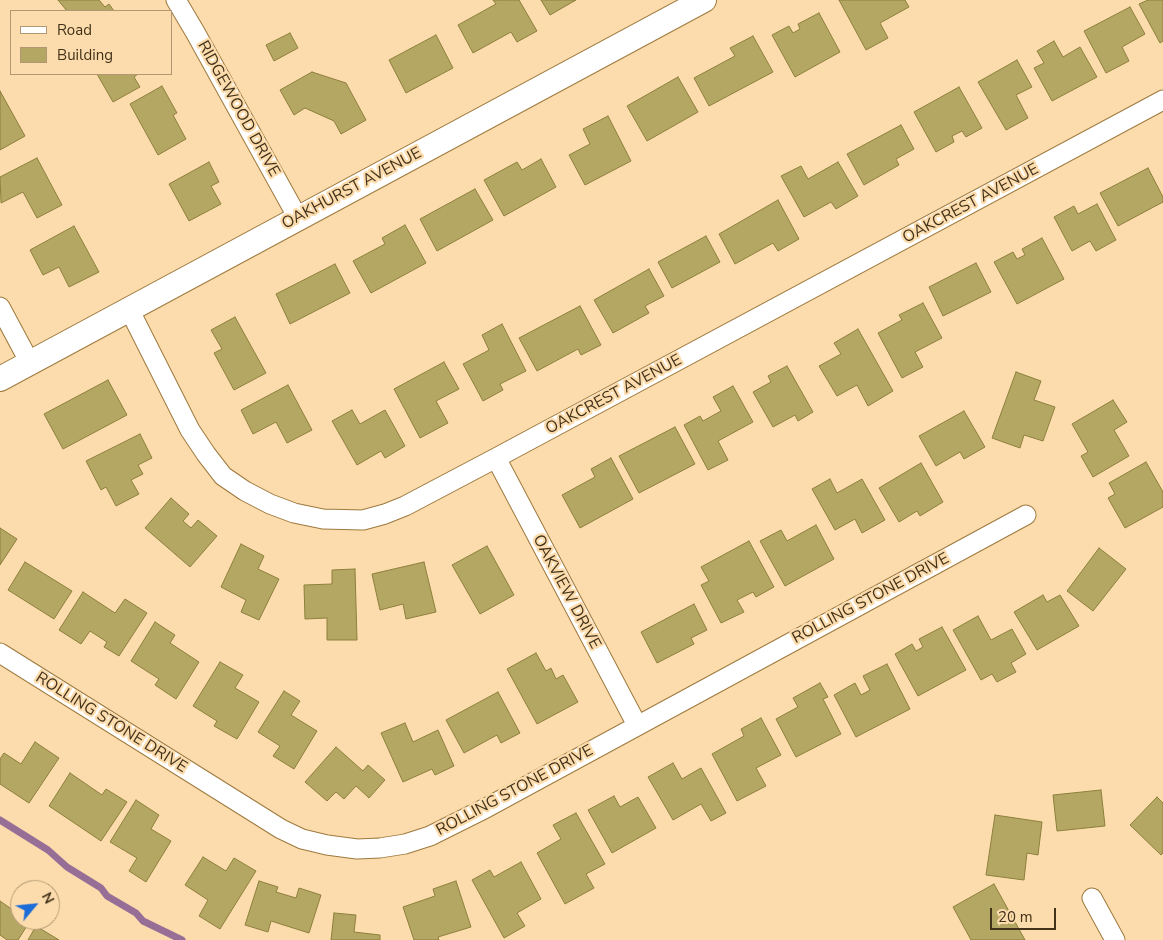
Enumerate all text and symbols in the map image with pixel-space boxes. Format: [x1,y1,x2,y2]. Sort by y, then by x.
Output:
legend [10,10,172,75]
text: Road [57,20,92,40]
street label: RIDGEWOOD DRIVE [193,38,283,180]
text: Building [57,45,113,65]
street label: OAKHURST AVENUE [279,144,425,234]
street label: OAKCREST AVENUE [900,160,1042,248]
street label: OAKCREST AVENUE [543,351,685,439]
street label: OAKVIEW DRIVE [528,532,604,652]
street label: ROLLING STONE DRIVE [789,549,953,649]
street label: ROLLING STONE DRIVE [32,668,190,778]
street label: ROLLING STONE DRIVE [433,741,597,841]
north arrow [10,880,60,930]
text: N [37,889,59,907]
scale bar [993,898,1059,930]
text: 20 m [998,907,1033,927]

